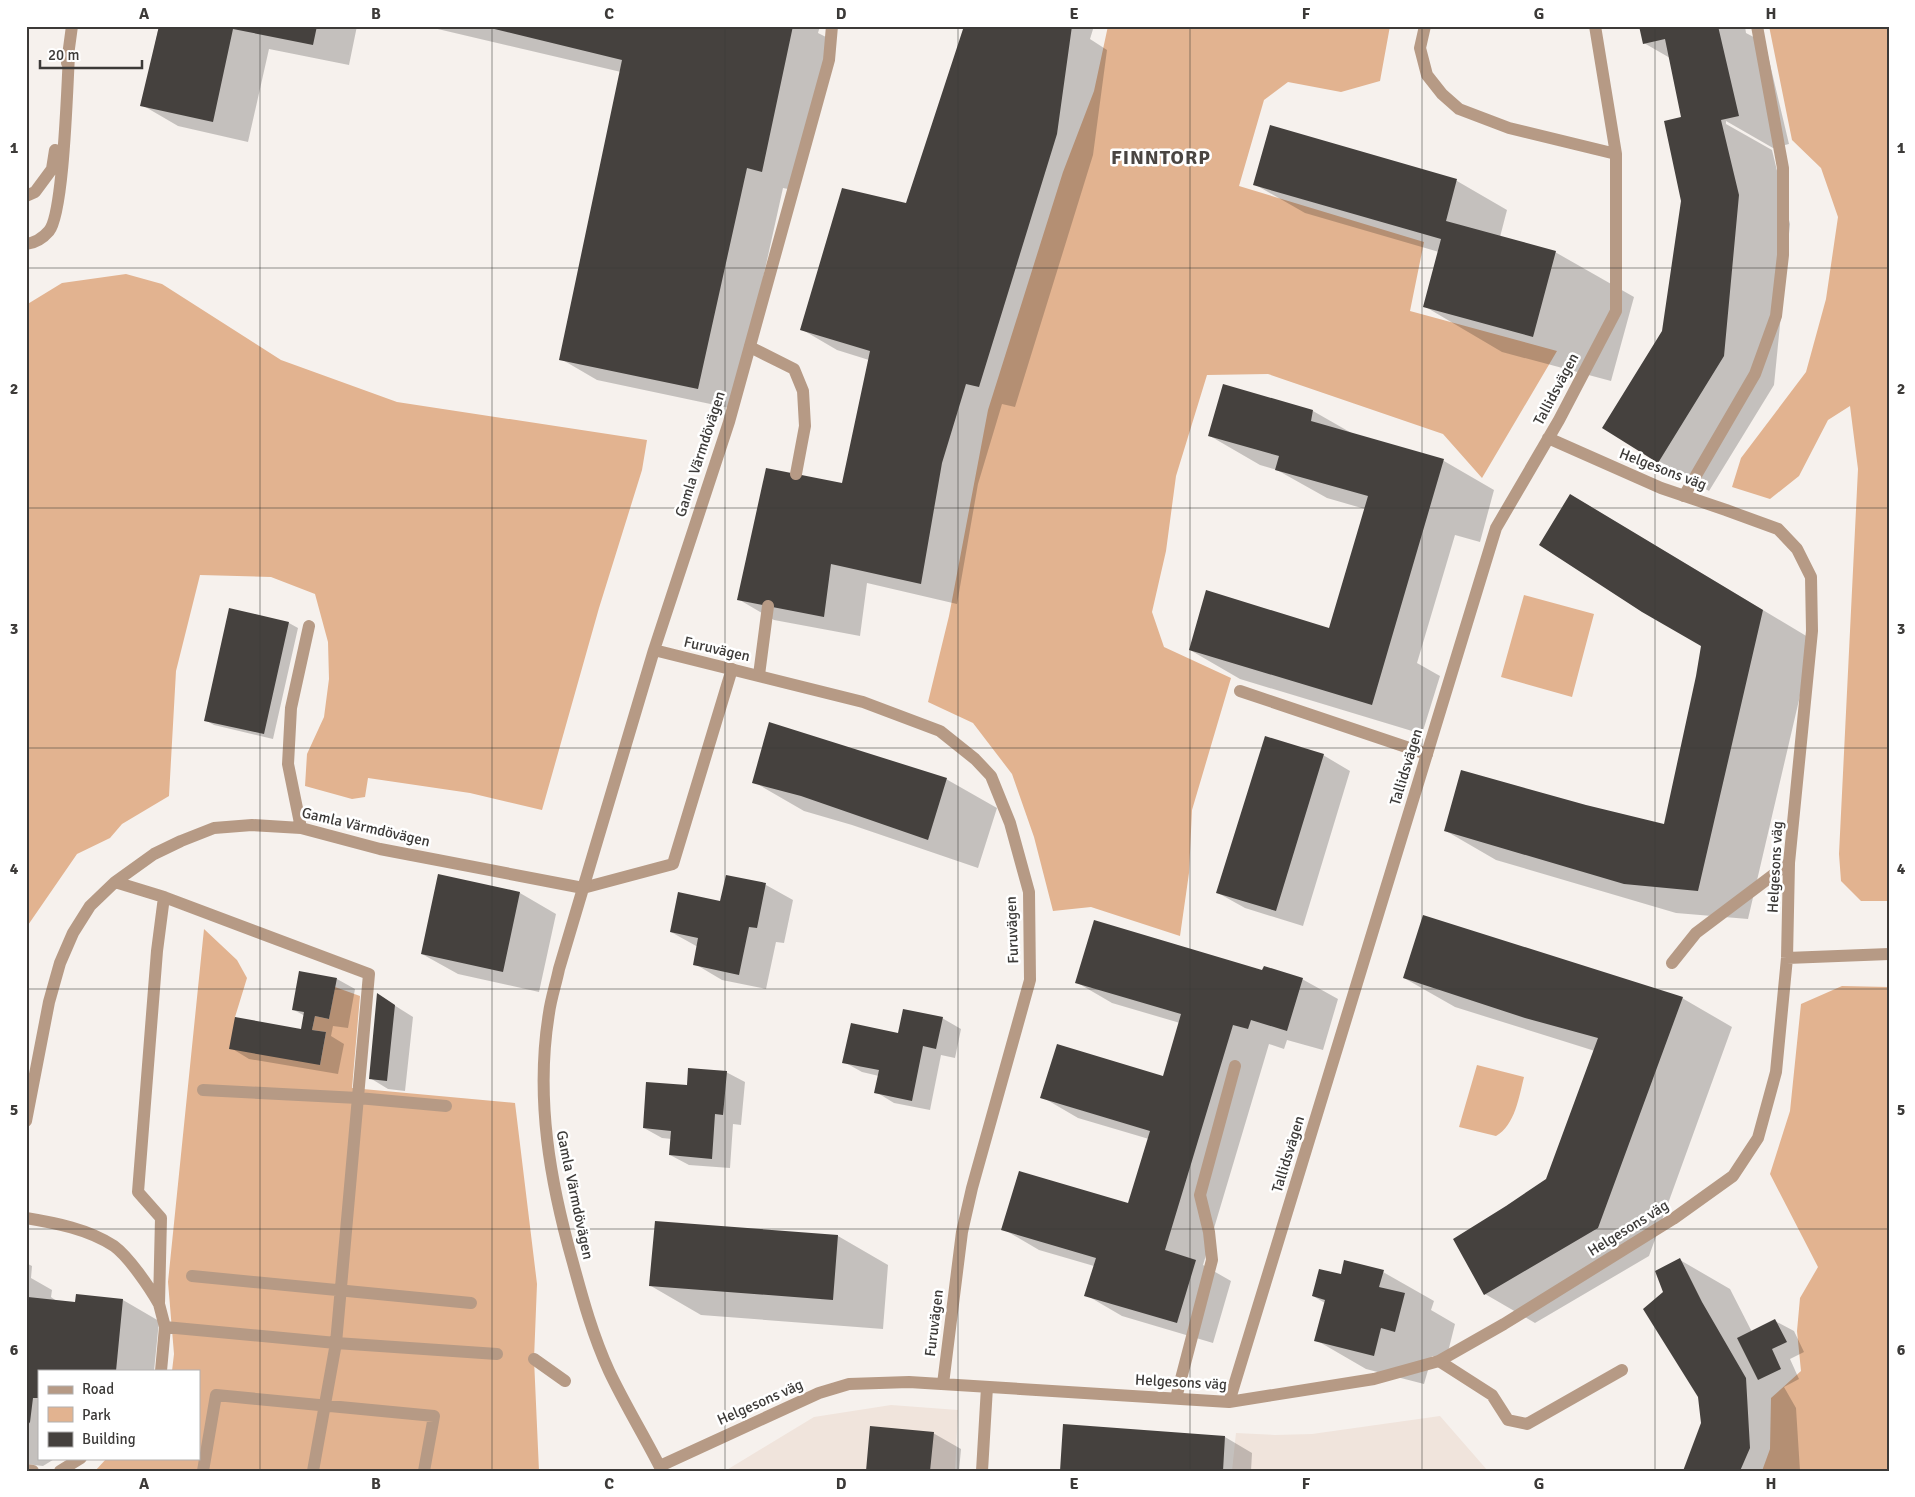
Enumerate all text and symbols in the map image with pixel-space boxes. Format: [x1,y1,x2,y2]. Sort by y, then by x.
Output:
text: A [139,4,150,24]
text: B [371,4,381,24]
text: C [604,4,614,24]
text: D [836,4,847,24]
text: E [1069,4,1079,24]
text: F [1302,4,1311,24]
text: G [1534,4,1544,24]
text: H [1766,4,1776,24]
scale bar [40,38,142,70]
text: 20 m [48,46,79,64]
text: 1 [10,138,19,158]
text: 1 [1897,138,1906,158]
district label: FINNTORP [1111,145,1211,170]
street label: Tallidsvägen [1530,350,1582,428]
text: 2 [10,379,18,399]
text: 2 [1897,379,1905,399]
street label: Gamla Värmdövägen [671,389,729,519]
street label: Helgesons väg [1617,444,1709,494]
text: 3 [10,619,18,639]
text: 3 [1897,619,1905,639]
street label: Furuvägen [682,633,752,665]
street label: Tallidsvägen [1386,727,1426,807]
street label: Gamla Värmdövägen [300,803,432,851]
street label: Helgesons väg [1764,821,1786,913]
text: 4 [10,859,19,879]
text: 4 [1897,859,1906,879]
street label: Furuvägen [1002,896,1022,964]
text: 5 [10,1100,18,1120]
text: 5 [1897,1100,1905,1120]
street label: Tallidsvägen [1268,1114,1308,1194]
street label: Gamla Värmdövägen [553,1129,597,1261]
street label: Helgesons väg [1584,1196,1672,1260]
street label: Furuvägen [921,1288,947,1358]
text: 6 [10,1340,19,1360]
text: 6 [1897,1340,1906,1360]
legend [38,1370,200,1460]
street label: Helgesons väg [1135,1371,1227,1393]
street label: Helgesons väg [714,1375,806,1429]
text: Road [82,1380,114,1398]
text: Park [82,1406,111,1424]
text: Building [82,1430,136,1448]
text: A [139,1474,150,1494]
text: B [371,1474,381,1494]
text: C [604,1474,614,1494]
text: D [836,1474,847,1494]
text: E [1069,1474,1079,1494]
text: F [1302,1474,1311,1494]
text: G [1534,1474,1544,1494]
text: H [1766,1474,1776,1494]

